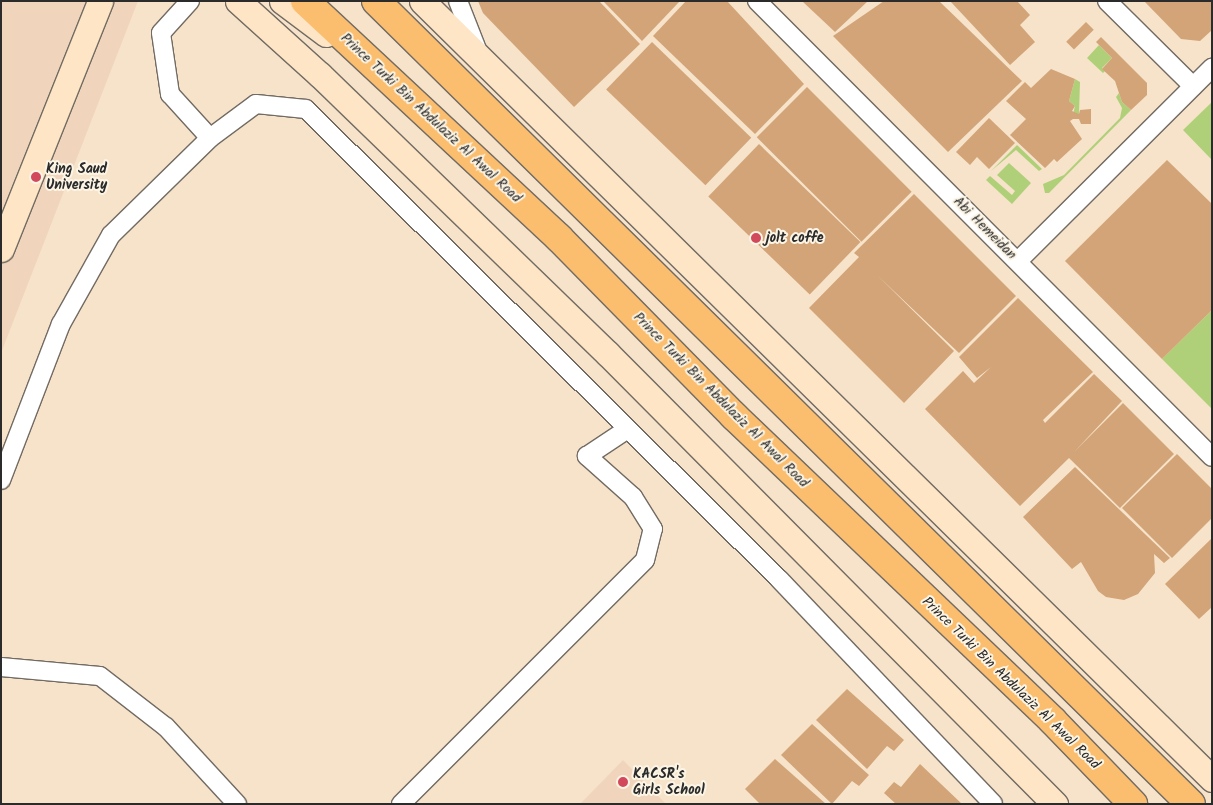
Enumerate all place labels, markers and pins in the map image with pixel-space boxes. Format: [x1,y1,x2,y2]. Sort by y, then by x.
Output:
place label: King Saud University [46,161,107,193]
marker: King Saud University [30,171,42,183]
place label: jolt coffe [766,230,824,246]
marker: jolt coffe [750,232,762,244]
place label: KACSR's Girls School [633,766,705,799]
marker: KACSR's Girls School [617,776,629,788]

